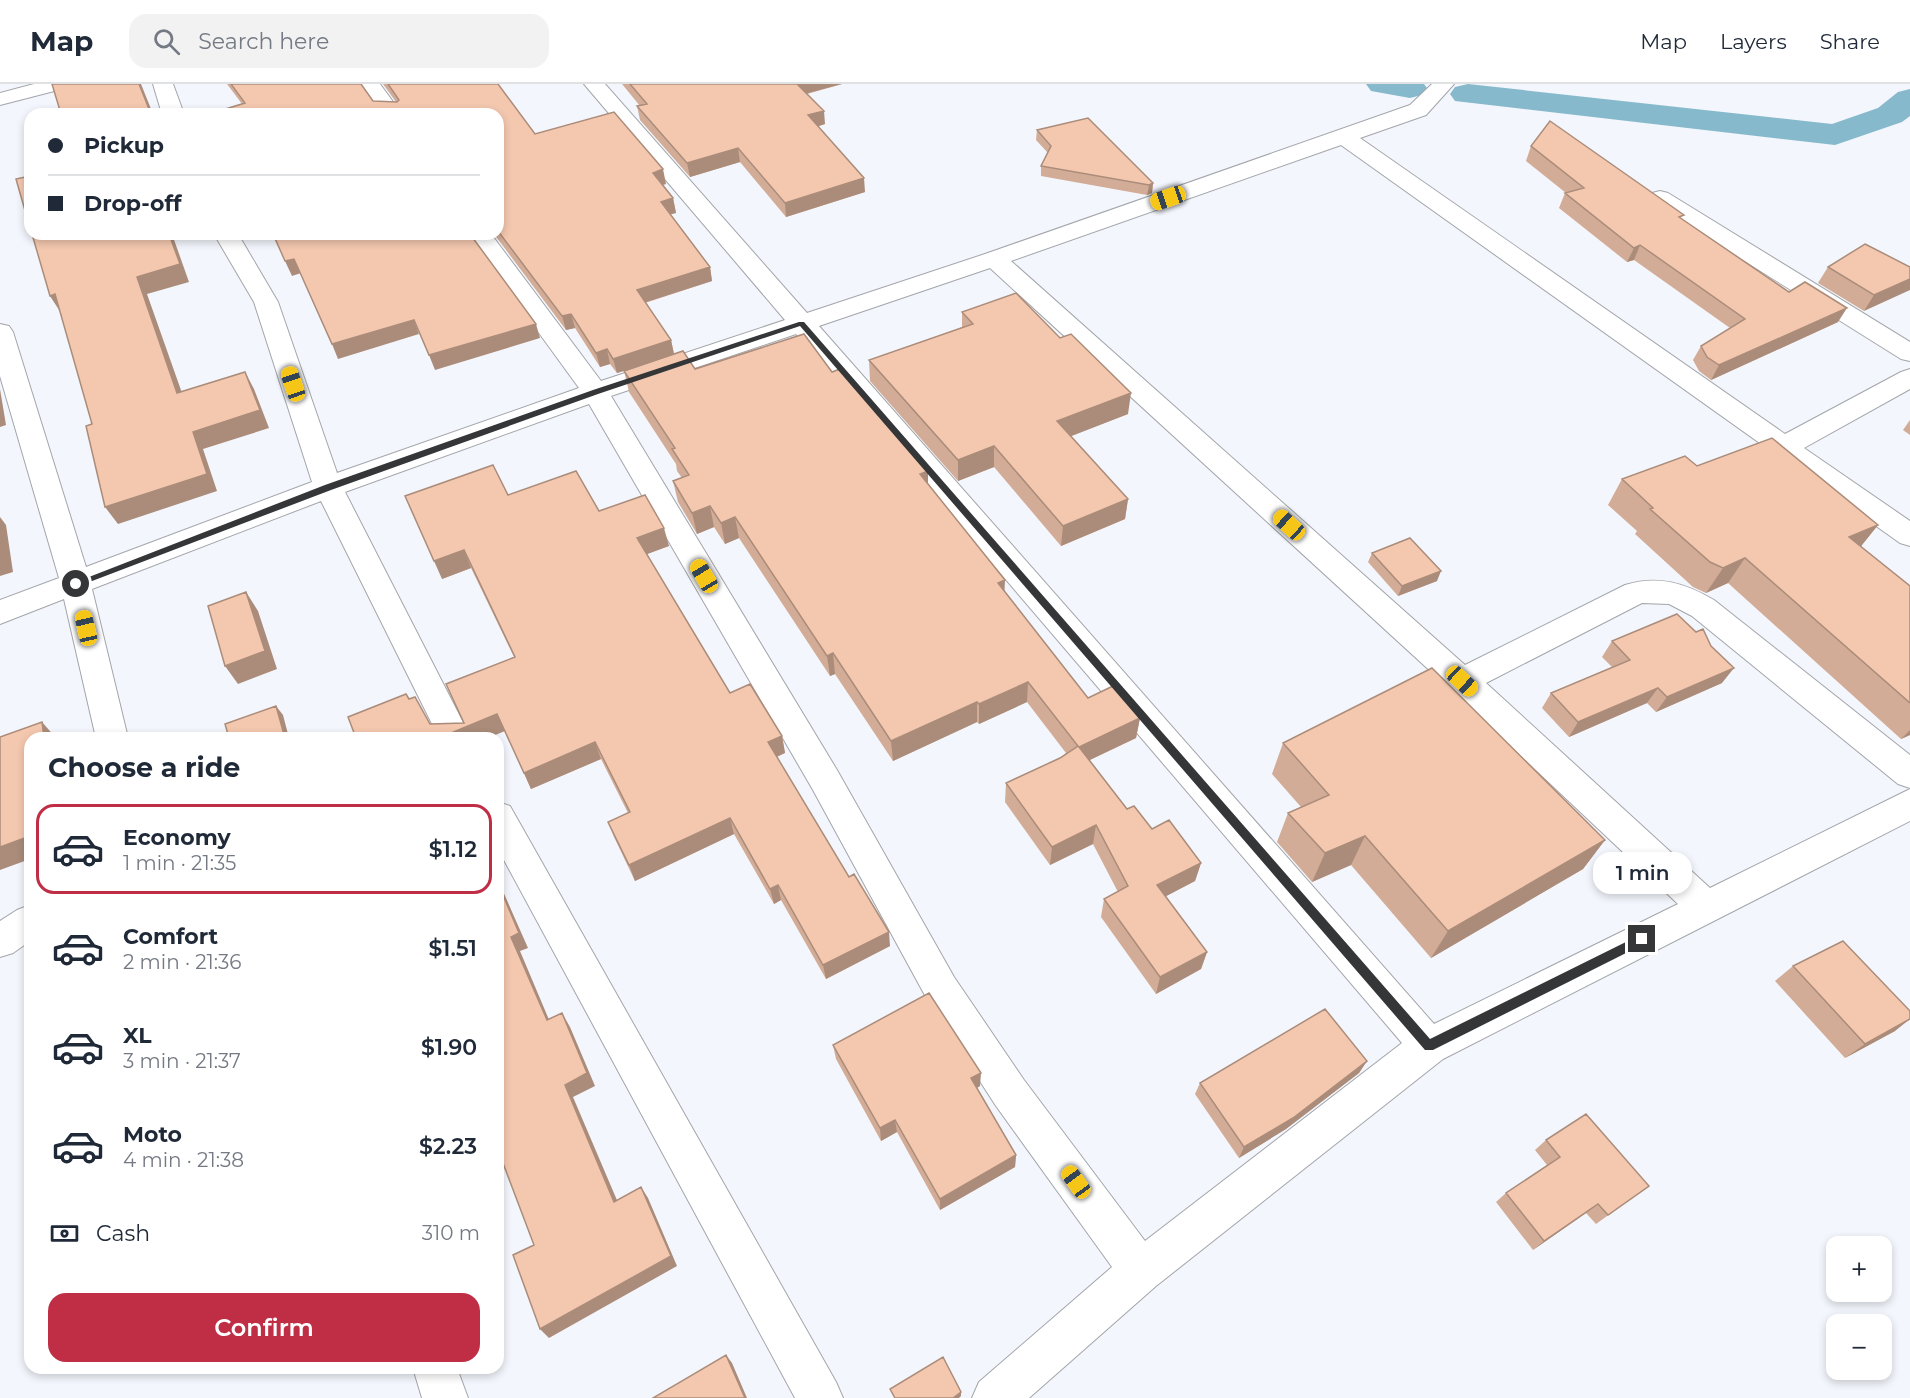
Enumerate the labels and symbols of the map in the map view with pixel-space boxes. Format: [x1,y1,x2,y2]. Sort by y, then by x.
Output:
car [1148,184,1188,212]
car [279,364,307,404]
car [1270,506,1308,544]
car [687,556,721,596]
route start [62,570,89,597]
car [73,608,99,648]
car [1443,662,1481,700]
callout: 1 min [1592,852,1692,894]
route end [1628,925,1655,952]
car [1058,1162,1094,1202]

